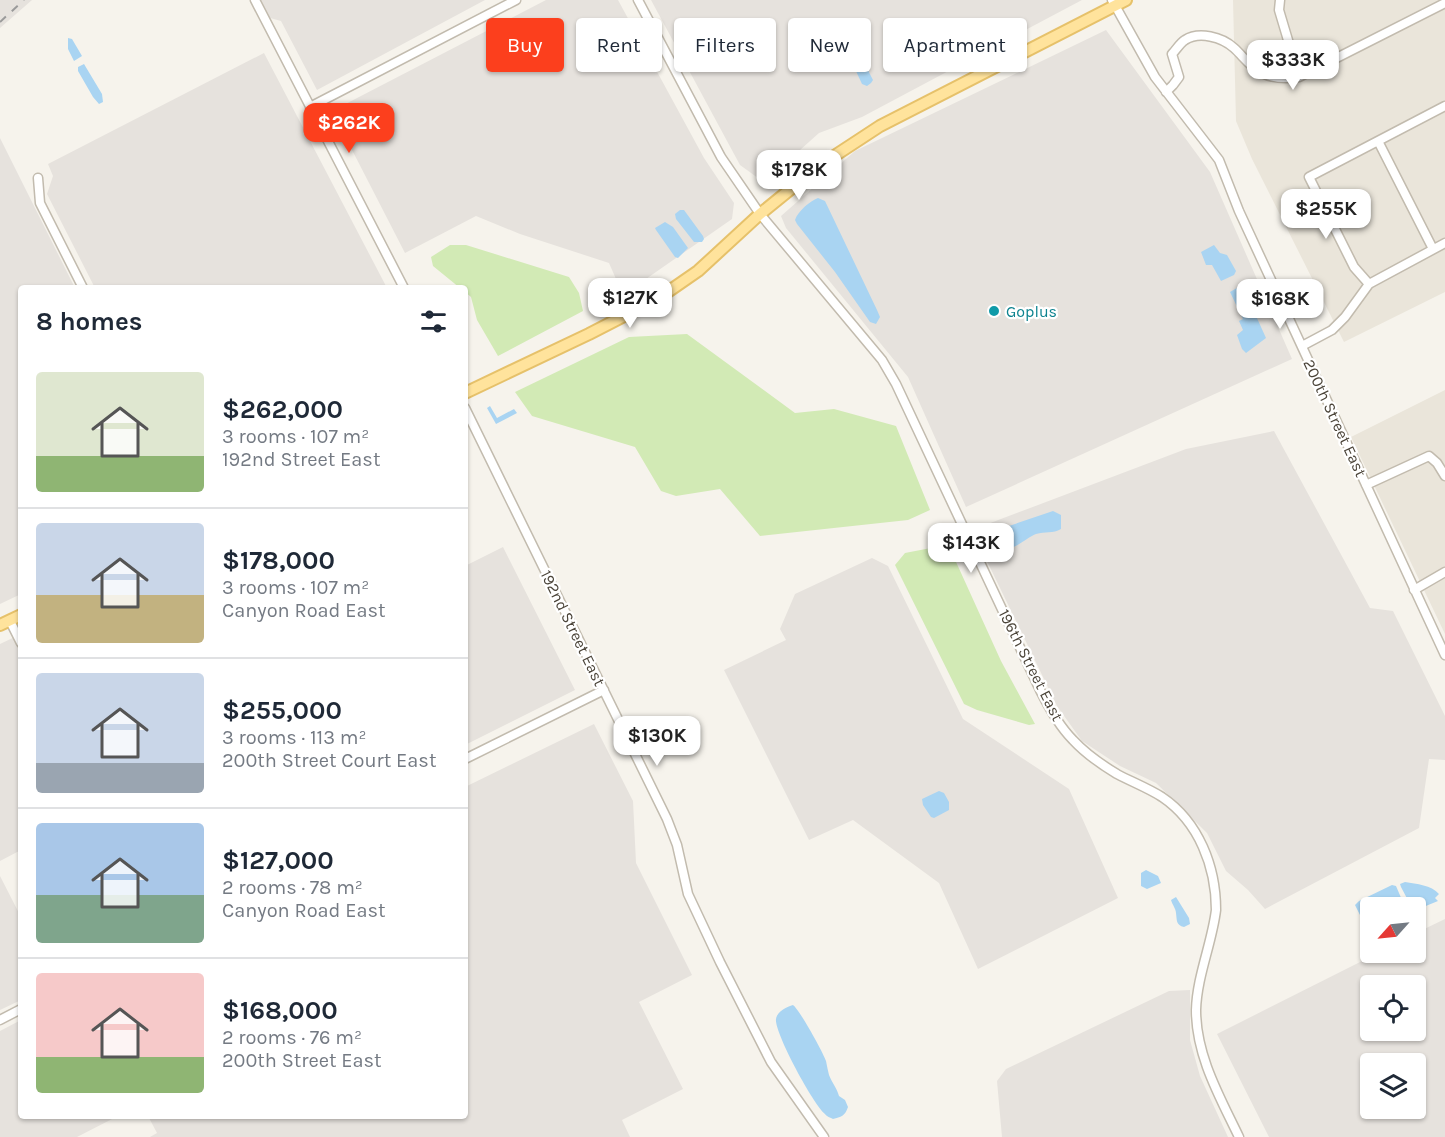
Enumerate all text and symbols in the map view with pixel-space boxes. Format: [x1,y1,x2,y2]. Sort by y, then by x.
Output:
chip: Buy [486,18,564,72]
chip: Rent [576,18,662,72]
chip: Filters [674,18,776,72]
chip: New [788,18,871,72]
chip: Apartment [883,18,1027,72]
pin: $333K [1251,40,1335,91]
text: $333K [1261,48,1325,71]
pin: $262K [307,103,391,154]
text: $262K [317,111,381,134]
pin: $178K [757,150,841,201]
text: $178K [771,158,827,181]
pin: $255K [1284,189,1368,240]
text: $255K [1295,197,1357,220]
pin: $127K [588,278,672,329]
pin: $168K [1238,279,1322,330]
text: $127K [602,286,658,309]
text: $168K [1250,287,1310,310]
place label: Goplus [1006,302,1057,321]
marker: Goplus [987,304,1001,318]
icon: filters [417,305,450,338]
text: 8 homes [36,306,142,337]
street label: 200th Street East [1299,356,1371,480]
text: $262,000 [222,394,343,425]
icon: home [84,396,156,468]
text: 3 rooms · 107 m² [222,425,369,448]
text: 192nd Street East [222,448,380,471]
pin: $143K [929,523,1013,574]
text: $143K [942,531,1000,554]
text: $178,000 [222,545,335,576]
icon: home [84,547,156,619]
street label: 192nd Street East [537,567,609,689]
text: 3 rooms · 107 m² [222,576,369,599]
text: Canyon Road East [222,599,385,622]
street label: 196th Street East [995,606,1067,724]
text: $255,000 [222,695,342,726]
icon: home [84,697,156,769]
pin: $130K [615,716,699,767]
text: $130K [627,724,687,747]
text: 3 rooms · 113 m² [222,726,366,749]
text: 200th Street Court East [222,749,436,772]
text: $127,000 [222,845,334,876]
icon: home [84,847,156,919]
text: 2 rooms · 78 m² [222,876,363,899]
north arrow [1360,897,1426,963]
map controls [1360,897,1426,1119]
text: Canyon Road East [222,899,385,922]
button: locate [1360,975,1426,1041]
text: $168,000 [222,995,338,1026]
icon: home [84,997,156,1069]
text: 2 rooms · 76 m² [222,1026,362,1049]
text: 200th Street East [222,1049,382,1072]
button: layers [1360,1053,1426,1119]

